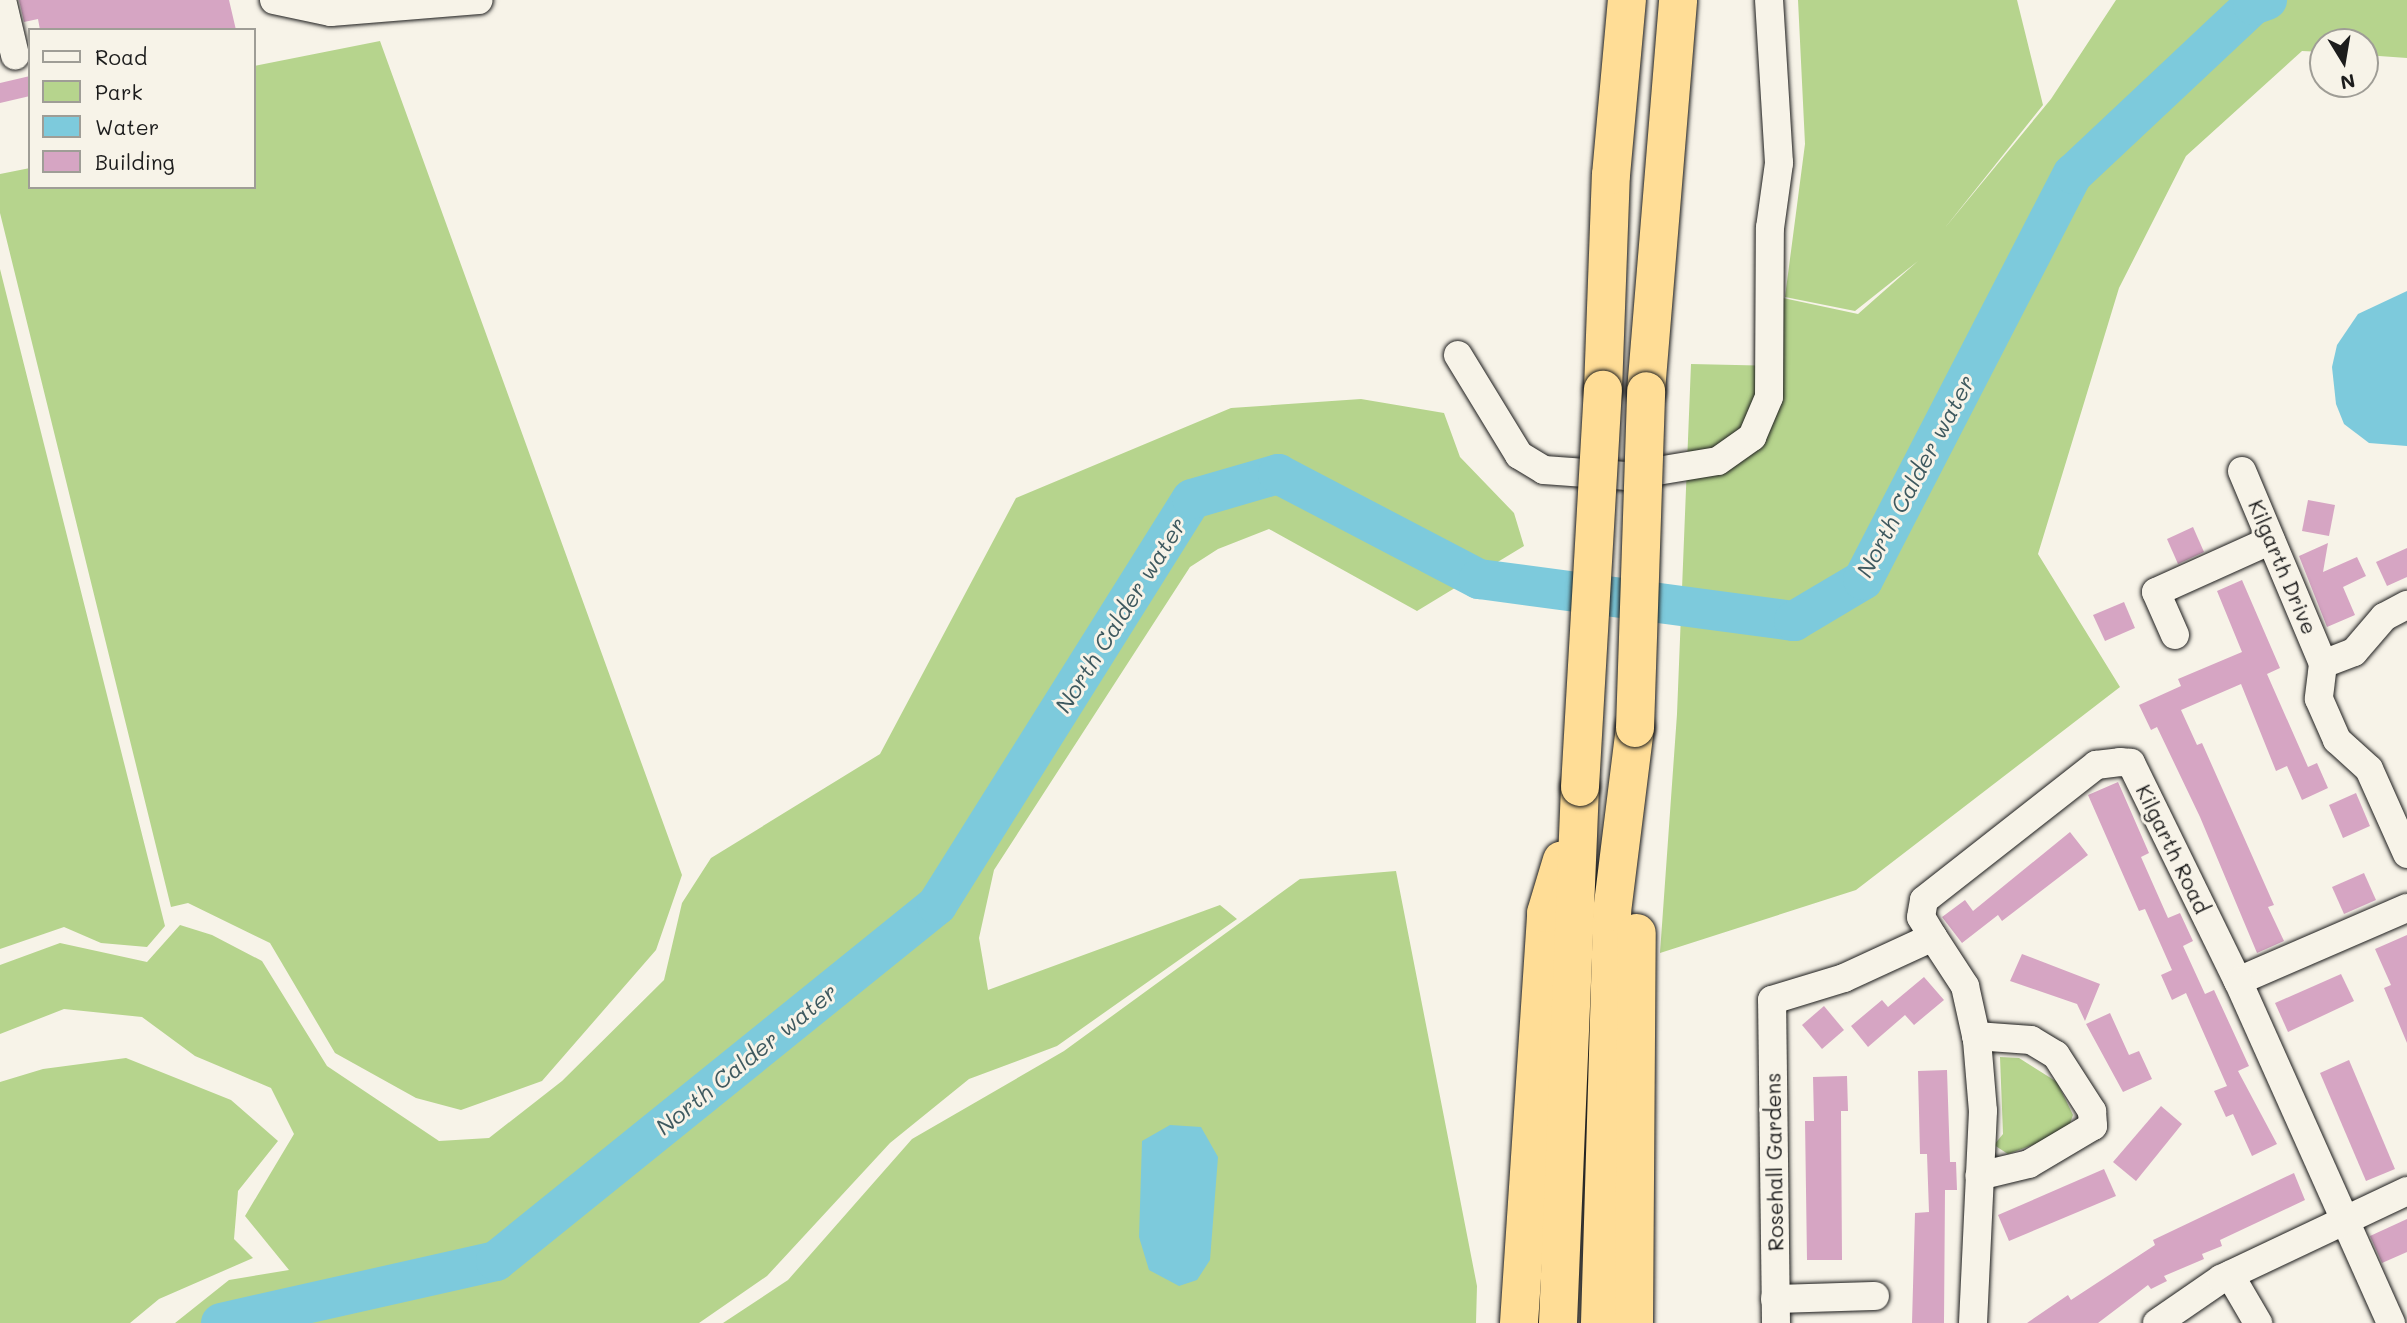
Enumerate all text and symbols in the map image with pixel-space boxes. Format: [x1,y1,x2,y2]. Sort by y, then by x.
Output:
legend [28,28,256,189]
north arrow [2309,28,2379,98]
text: Road [95,43,147,70]
text: N [2338,68,2357,96]
text: Park [95,78,143,105]
text: Water [95,113,159,140]
text: Building [95,148,175,175]
water label: North Calder water [1850,370,1980,582]
street label: Kilgarth Drive [2243,496,2323,638]
water label: North Calder water [1049,512,1191,718]
street label: Kilgarth Road [2131,780,2215,918]
water label: North Calder water [650,977,842,1141]
street label: Rosehall Gardens [1760,1072,1788,1252]

